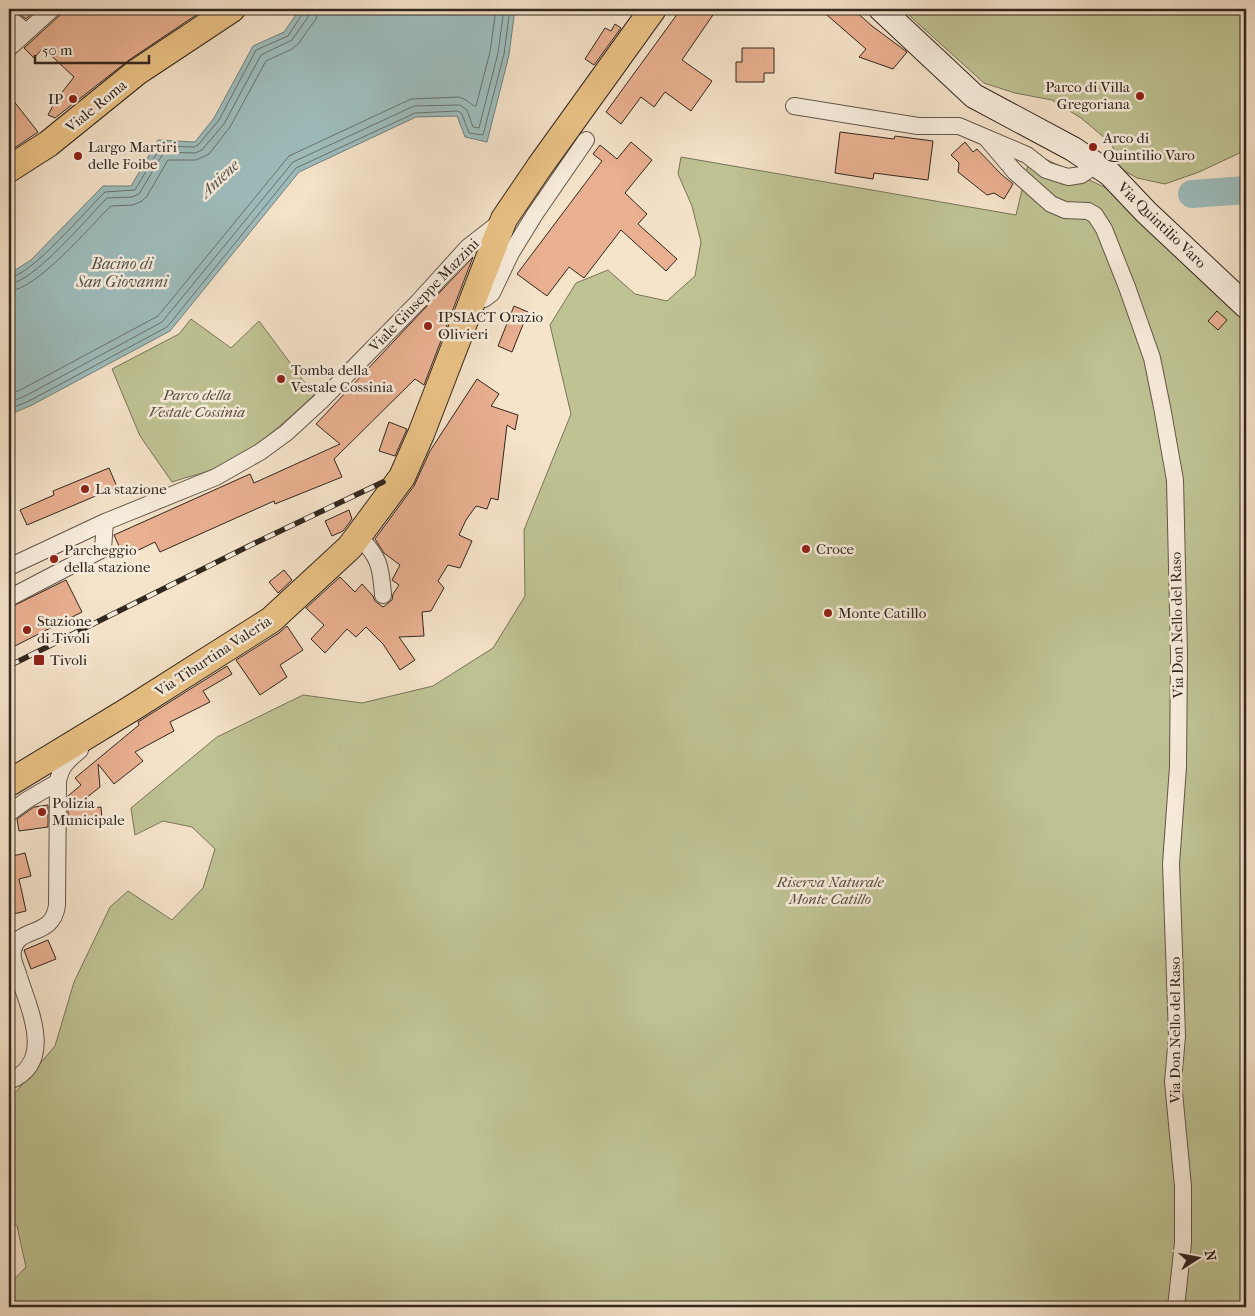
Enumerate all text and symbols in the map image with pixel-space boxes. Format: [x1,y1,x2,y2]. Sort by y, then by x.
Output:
scale bar [35,32,149,64]
text: 50 m [42,41,73,59]
street label: Viale Roma [61,75,131,137]
place label: Parco di Villa Gregoriana [1045,78,1131,113]
place label: IP [48,90,63,108]
marker: Parco di Villa Gregoriana [1134,90,1146,102]
marker: IP [67,93,79,105]
place label: Arco di Quintilio Varo [1102,129,1195,164]
place label: Largo Martiri delle Foibe [88,138,177,173]
marker: Arco di Quintilio Varo [1087,141,1099,153]
marker: Largo Martiri delle Foibe [72,150,84,162]
water label: Aniene [194,155,243,202]
street label: Via Quintilio Varo [1113,177,1210,272]
street label: Viale Giuseppe Mazzini [365,234,483,356]
water label: Bacino di San Giovanni [75,254,169,291]
place label: IPSIACT Orazio Olivieri [438,308,543,343]
marker: IPSIACT Orazio Olivieri [422,320,434,332]
place label: Tomba della Vestale Cossinia [290,361,394,396]
marker: Tomba della Vestale Cossinia [275,373,287,385]
park label: Parco della Vestale Cossinia [149,386,245,421]
place label: La stazione [95,480,167,498]
marker: La stazione [79,483,91,495]
place label: Croce [816,540,855,558]
place label: Parcheggio della stazione [64,541,151,576]
marker: Croce [800,543,812,555]
street label: Via Don Nello del Raso [1167,551,1187,700]
marker: Parcheggio della stazione [48,553,60,565]
place label: Monte Catillo [838,604,927,622]
marker: Monte Catillo [822,607,834,619]
street label: Via Tiburtina Valeria [151,611,275,701]
place label: Stazione di Tivoli [37,612,92,647]
marker: Stazione di Tivoli [21,624,33,636]
place label: Tivoli [50,651,88,669]
marker: Tivoli [32,653,46,667]
place label: Polizia Municipale [52,794,125,829]
marker: Polizia Municipale [36,806,48,818]
park label: Riserva Naturale Monte Catillo [775,873,884,908]
street label: Via Don Nello del Raso [1166,956,1184,1104]
north arrow [1172,1234,1222,1284]
text: N [1201,1249,1220,1263]

